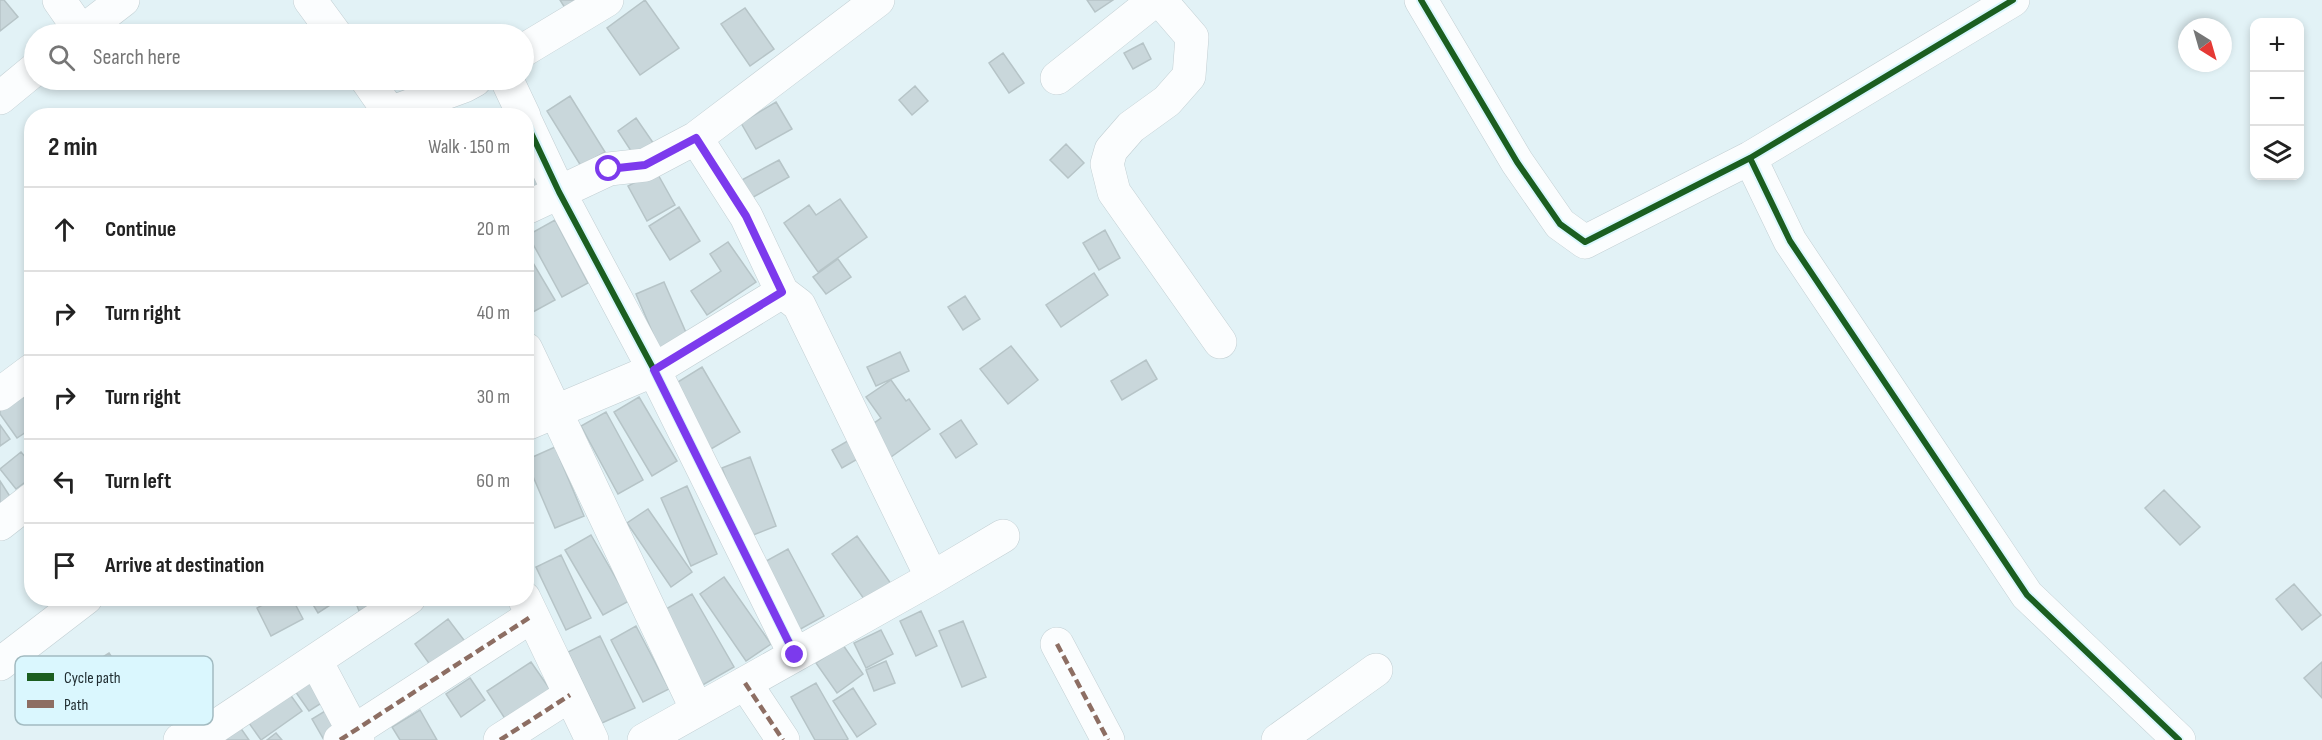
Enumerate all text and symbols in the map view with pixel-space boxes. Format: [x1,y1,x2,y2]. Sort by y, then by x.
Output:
north arrow [2178,18,2232,72]
map controls [2250,18,2304,180]
button: + [2250,18,2304,72]
search box [24,24,534,90]
icon: search [45,41,78,74]
text: Search here [93,44,180,71]
button: − [2250,72,2304,126]
button: layers [2250,126,2304,180]
text: 2 min [48,132,98,163]
text: Walk · 150 m [428,135,510,159]
route start [595,155,621,181]
icon: ahead [48,213,81,246]
text: Continue [105,216,176,243]
text: 20 m [477,217,510,241]
icon: right [48,297,81,330]
text: Turn right [105,300,181,327]
text: 40 m [477,301,510,325]
icon: right [48,381,81,414]
text: Turn right [105,384,181,411]
text: 30 m [477,385,510,409]
icon: left [48,465,81,498]
text: Turn left [105,468,171,495]
text: 60 m [476,469,510,493]
icon: arrive [48,549,81,582]
text: Arrive at destination [105,552,264,579]
route end [781,641,807,667]
legend [15,656,213,725]
text: Cycle path [64,669,121,688]
text: Path [64,696,88,715]

